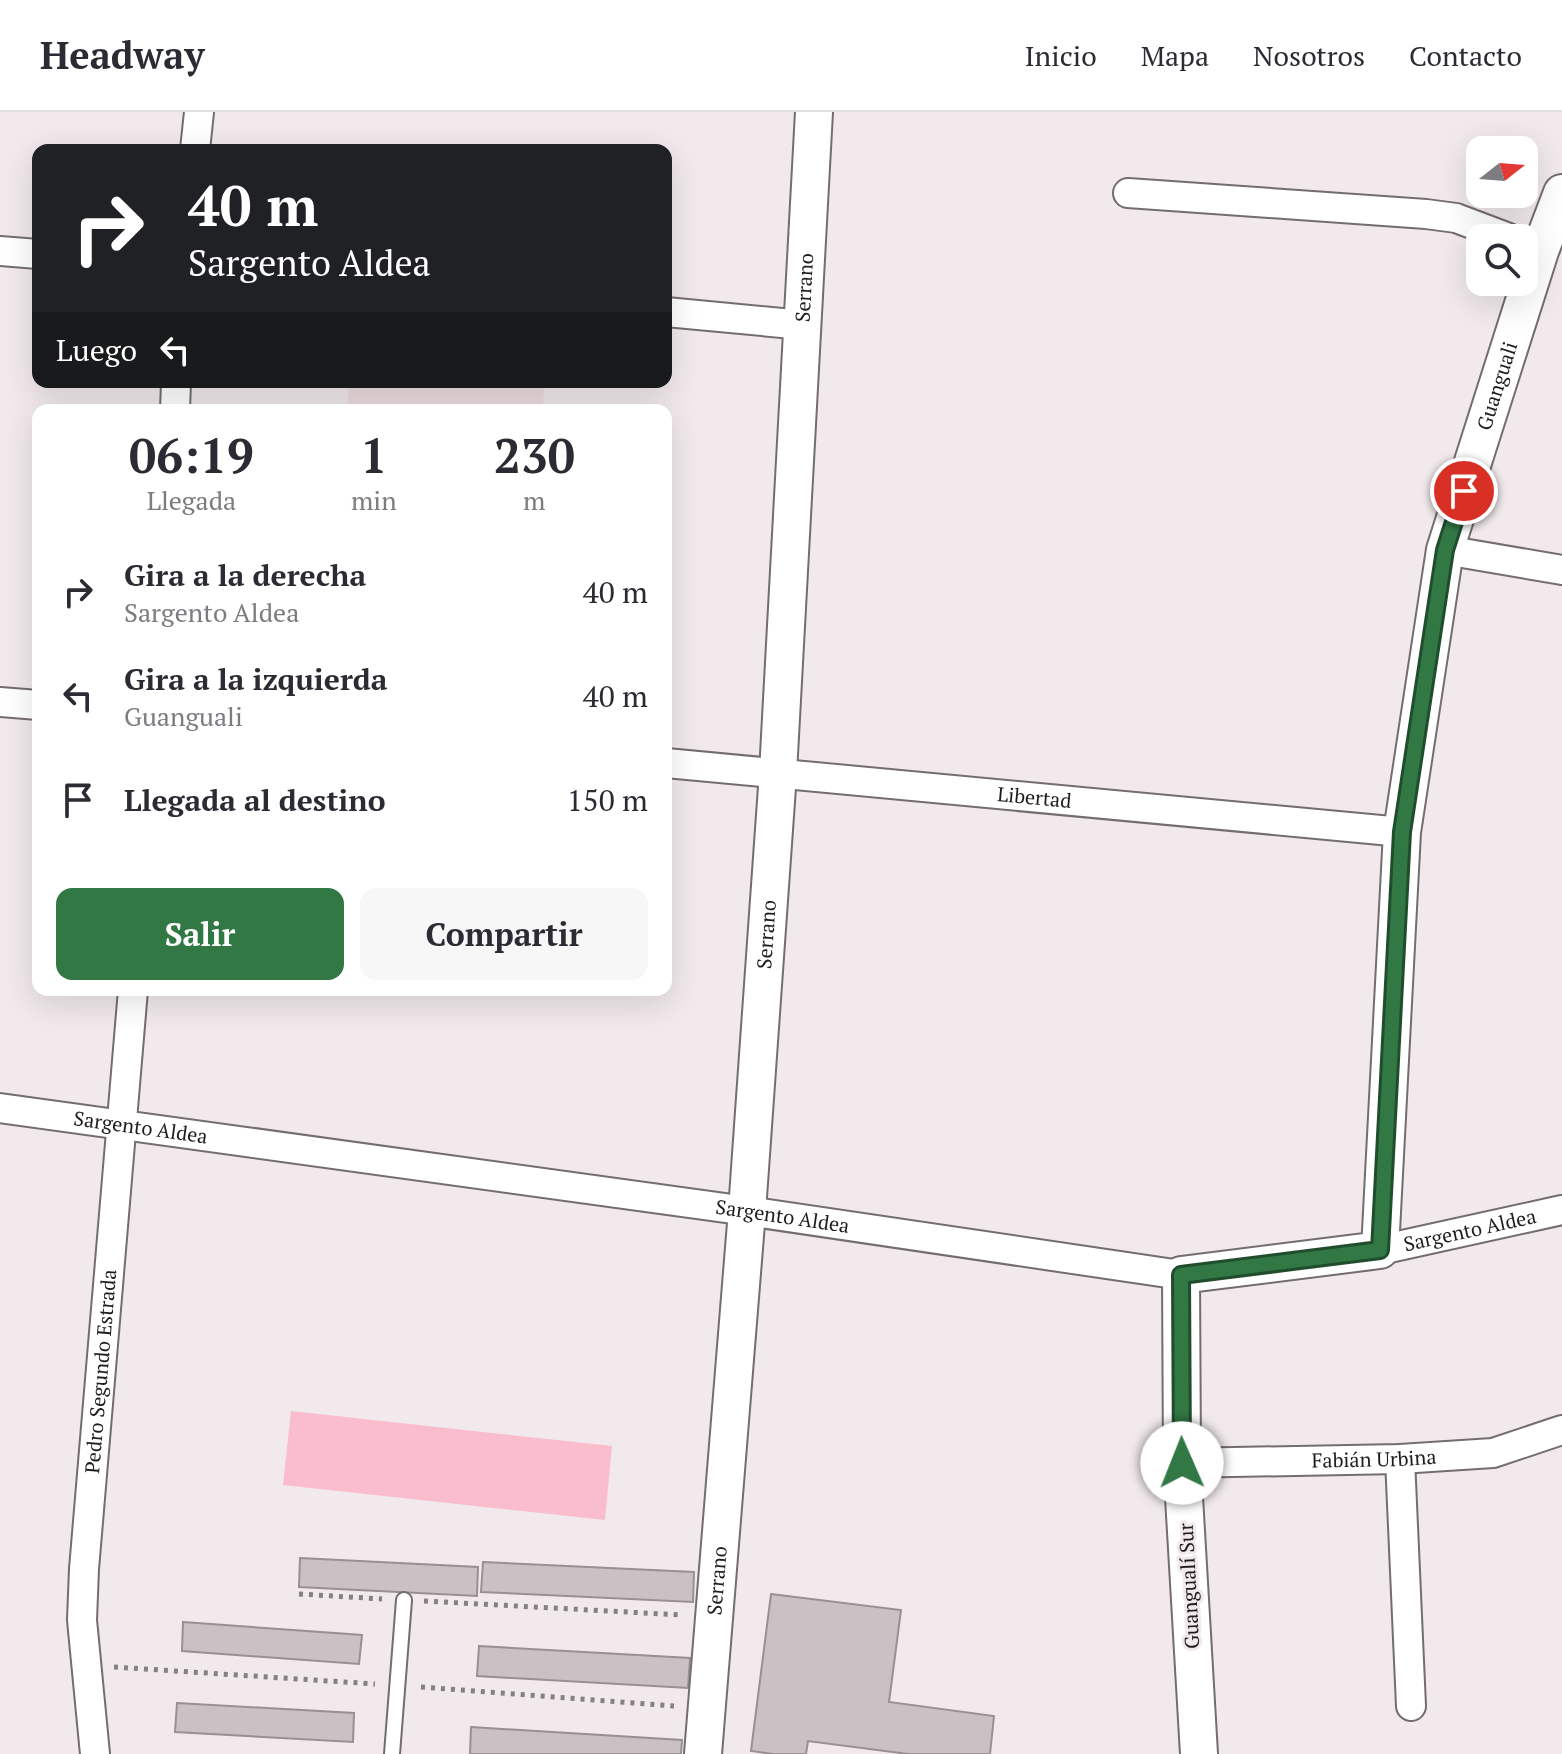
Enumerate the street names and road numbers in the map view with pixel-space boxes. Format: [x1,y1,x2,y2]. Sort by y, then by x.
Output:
street label: Serrano [789,252,819,323]
street label: Guanguali [1470,338,1523,433]
street label: Libertad [996,780,1073,814]
street label: Serrano [750,899,782,970]
street label: Sargento Aldea [72,1104,209,1149]
street label: Sargento Aldea [714,1193,851,1239]
street label: Sargento Aldea [1401,1202,1539,1257]
street label: Pedro Segundo Estrada [78,1268,122,1474]
street label: Fabián Urbina [1311,1443,1437,1474]
street label: Guangualí Sur [1172,1522,1205,1650]
street label: Serrano [700,1545,733,1616]

